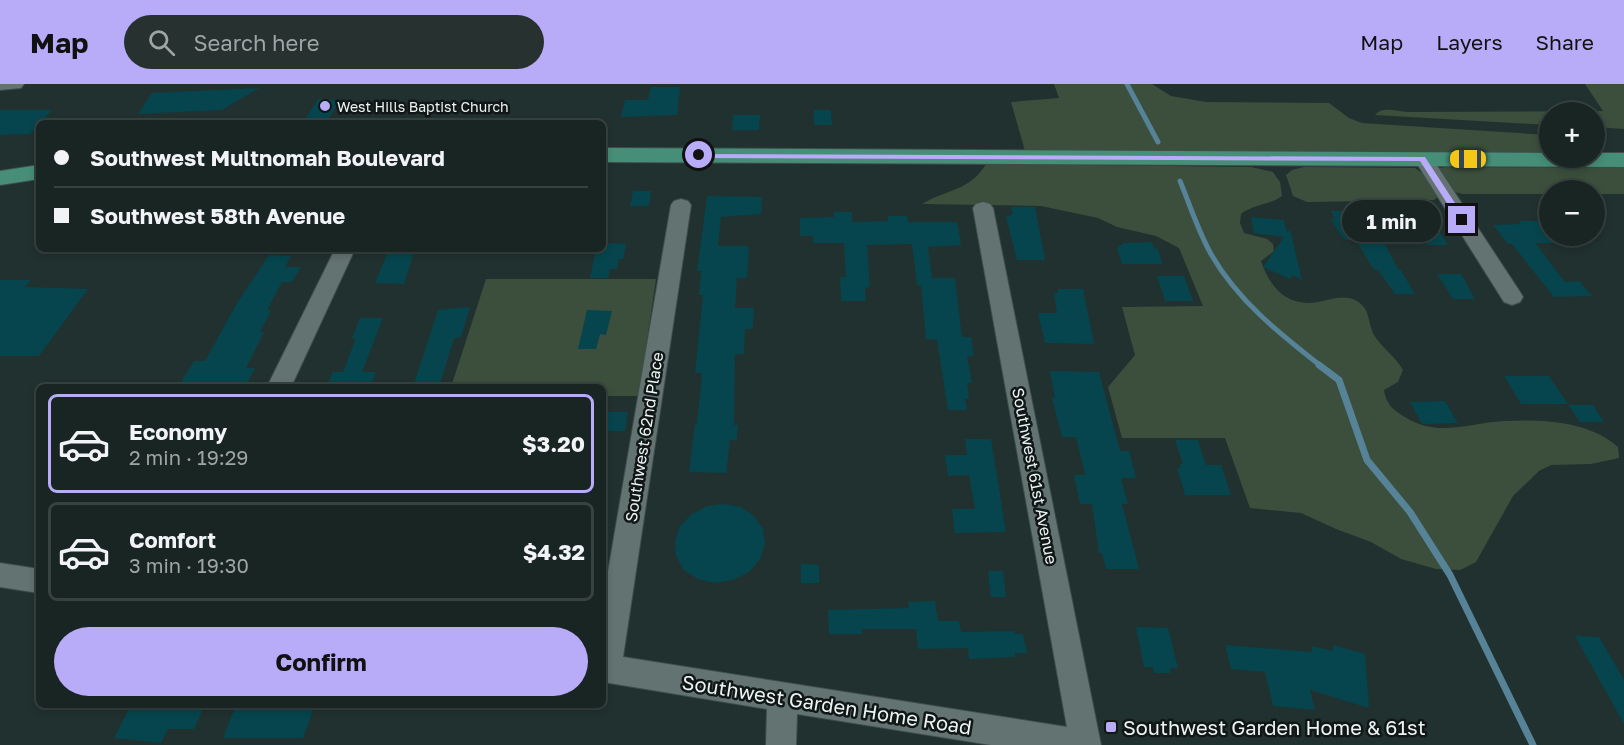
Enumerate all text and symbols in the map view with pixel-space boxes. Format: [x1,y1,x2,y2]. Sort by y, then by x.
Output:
search box [124,15,544,69]
text: Map [30,26,88,59]
icon: search [145,26,178,59]
text: Search here [193,29,319,56]
text: Map [1360,29,1403,55]
text: Layers [1436,29,1503,55]
text: Share [1536,29,1594,55]
place label: West Hills Baptist Church [337,98,509,115]
marker: West Hills Baptist Church [318,99,332,113]
map controls [1539,102,1605,246]
button: + [1539,102,1605,168]
route start [685,141,712,168]
text: Southwest Multnomah Boulevard [90,144,445,171]
car [1450,150,1486,168]
button: − [1539,180,1605,246]
callout: 1 min [1342,199,1441,241]
text: Southwest 58th Avenue [90,202,345,229]
route end [1448,206,1475,233]
text: 1 min [1366,209,1417,233]
street label: Southwest 62nd Place [621,351,667,523]
street label: Southwest 61st Avenue [1008,386,1062,566]
icon: car [57,417,111,471]
text: Economy [129,418,227,445]
text: $3.20 [522,430,585,457]
text: 2 min · 19:29 [129,445,248,469]
icon: car [57,525,111,579]
text: Comfort [129,526,216,553]
text: $4.32 [523,538,585,565]
text: 3 min · 19:30 [129,553,249,577]
button: Confirm [54,627,588,696]
street label: Southwest Garden Home Road [680,669,974,739]
place label: Southwest Garden Home & 61st [1123,715,1426,739]
marker: Southwest Garden Home & 61st [1104,720,1118,734]

